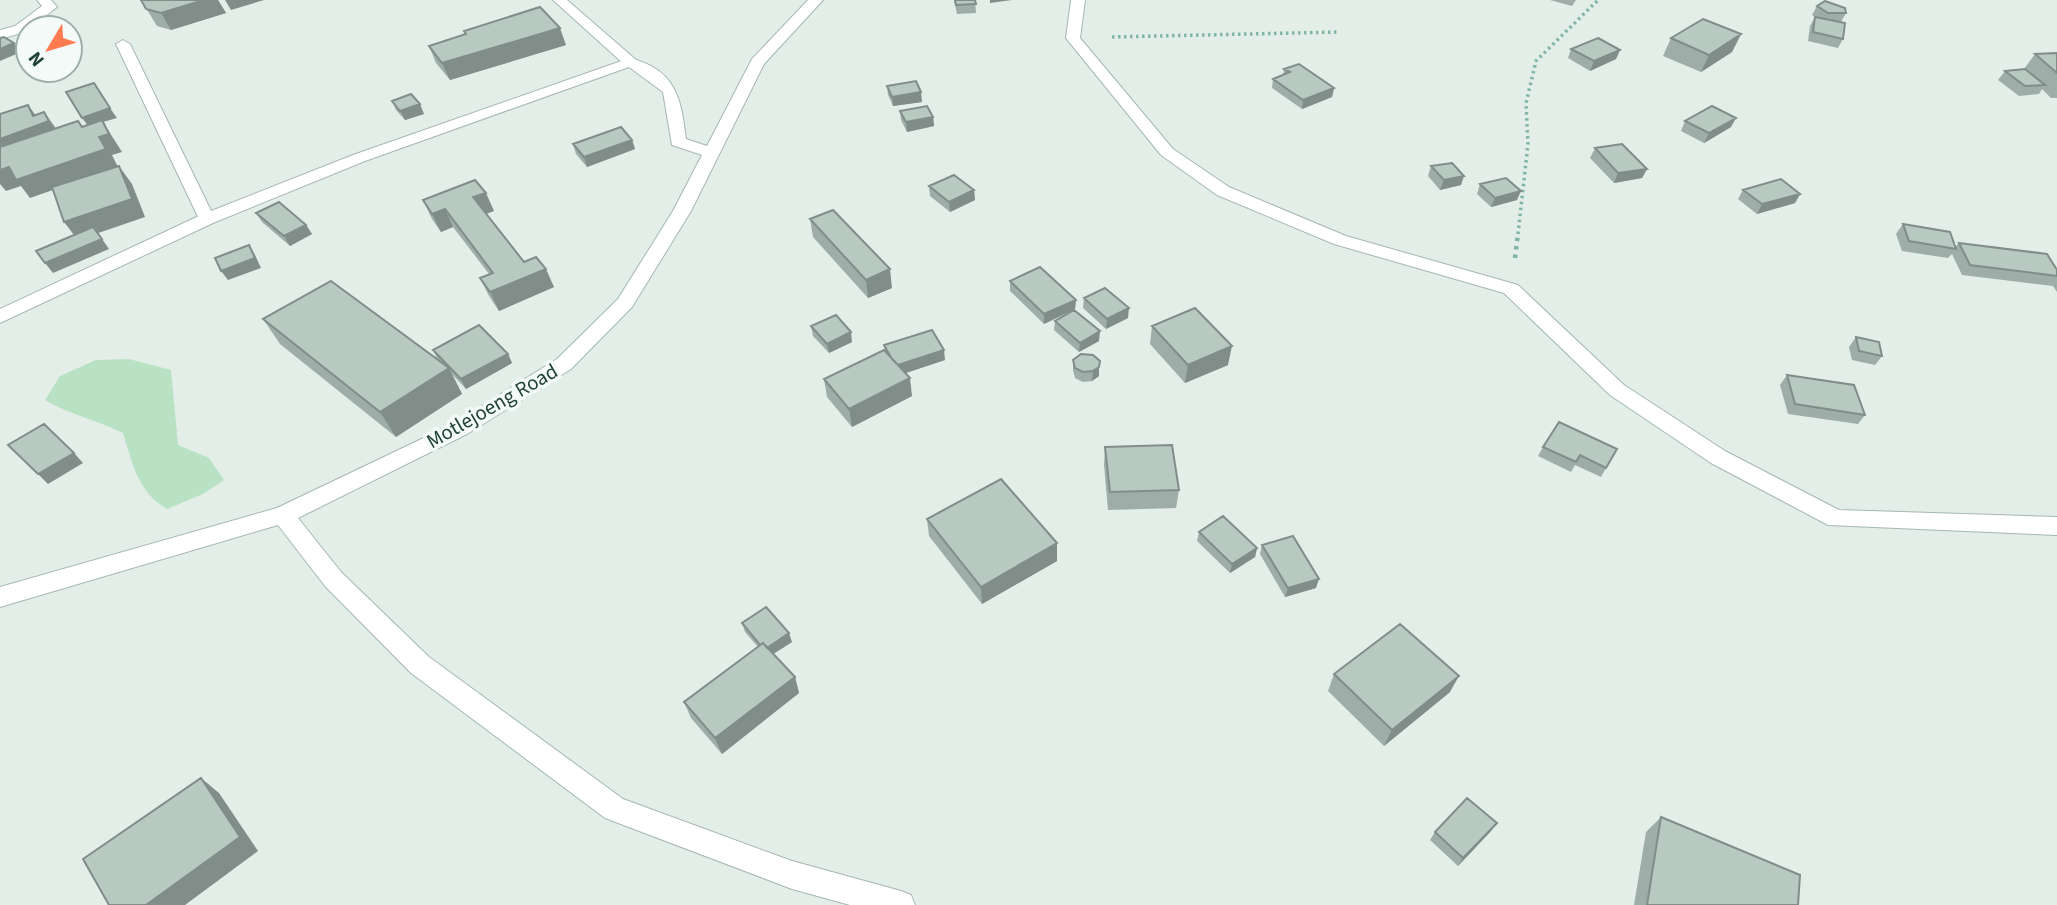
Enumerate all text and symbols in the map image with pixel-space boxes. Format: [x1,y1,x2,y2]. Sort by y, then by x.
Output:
north arrow [14,14,84,84]
text: N [22,45,51,72]
street label: Motlejoeng Road [421,356,563,456]

